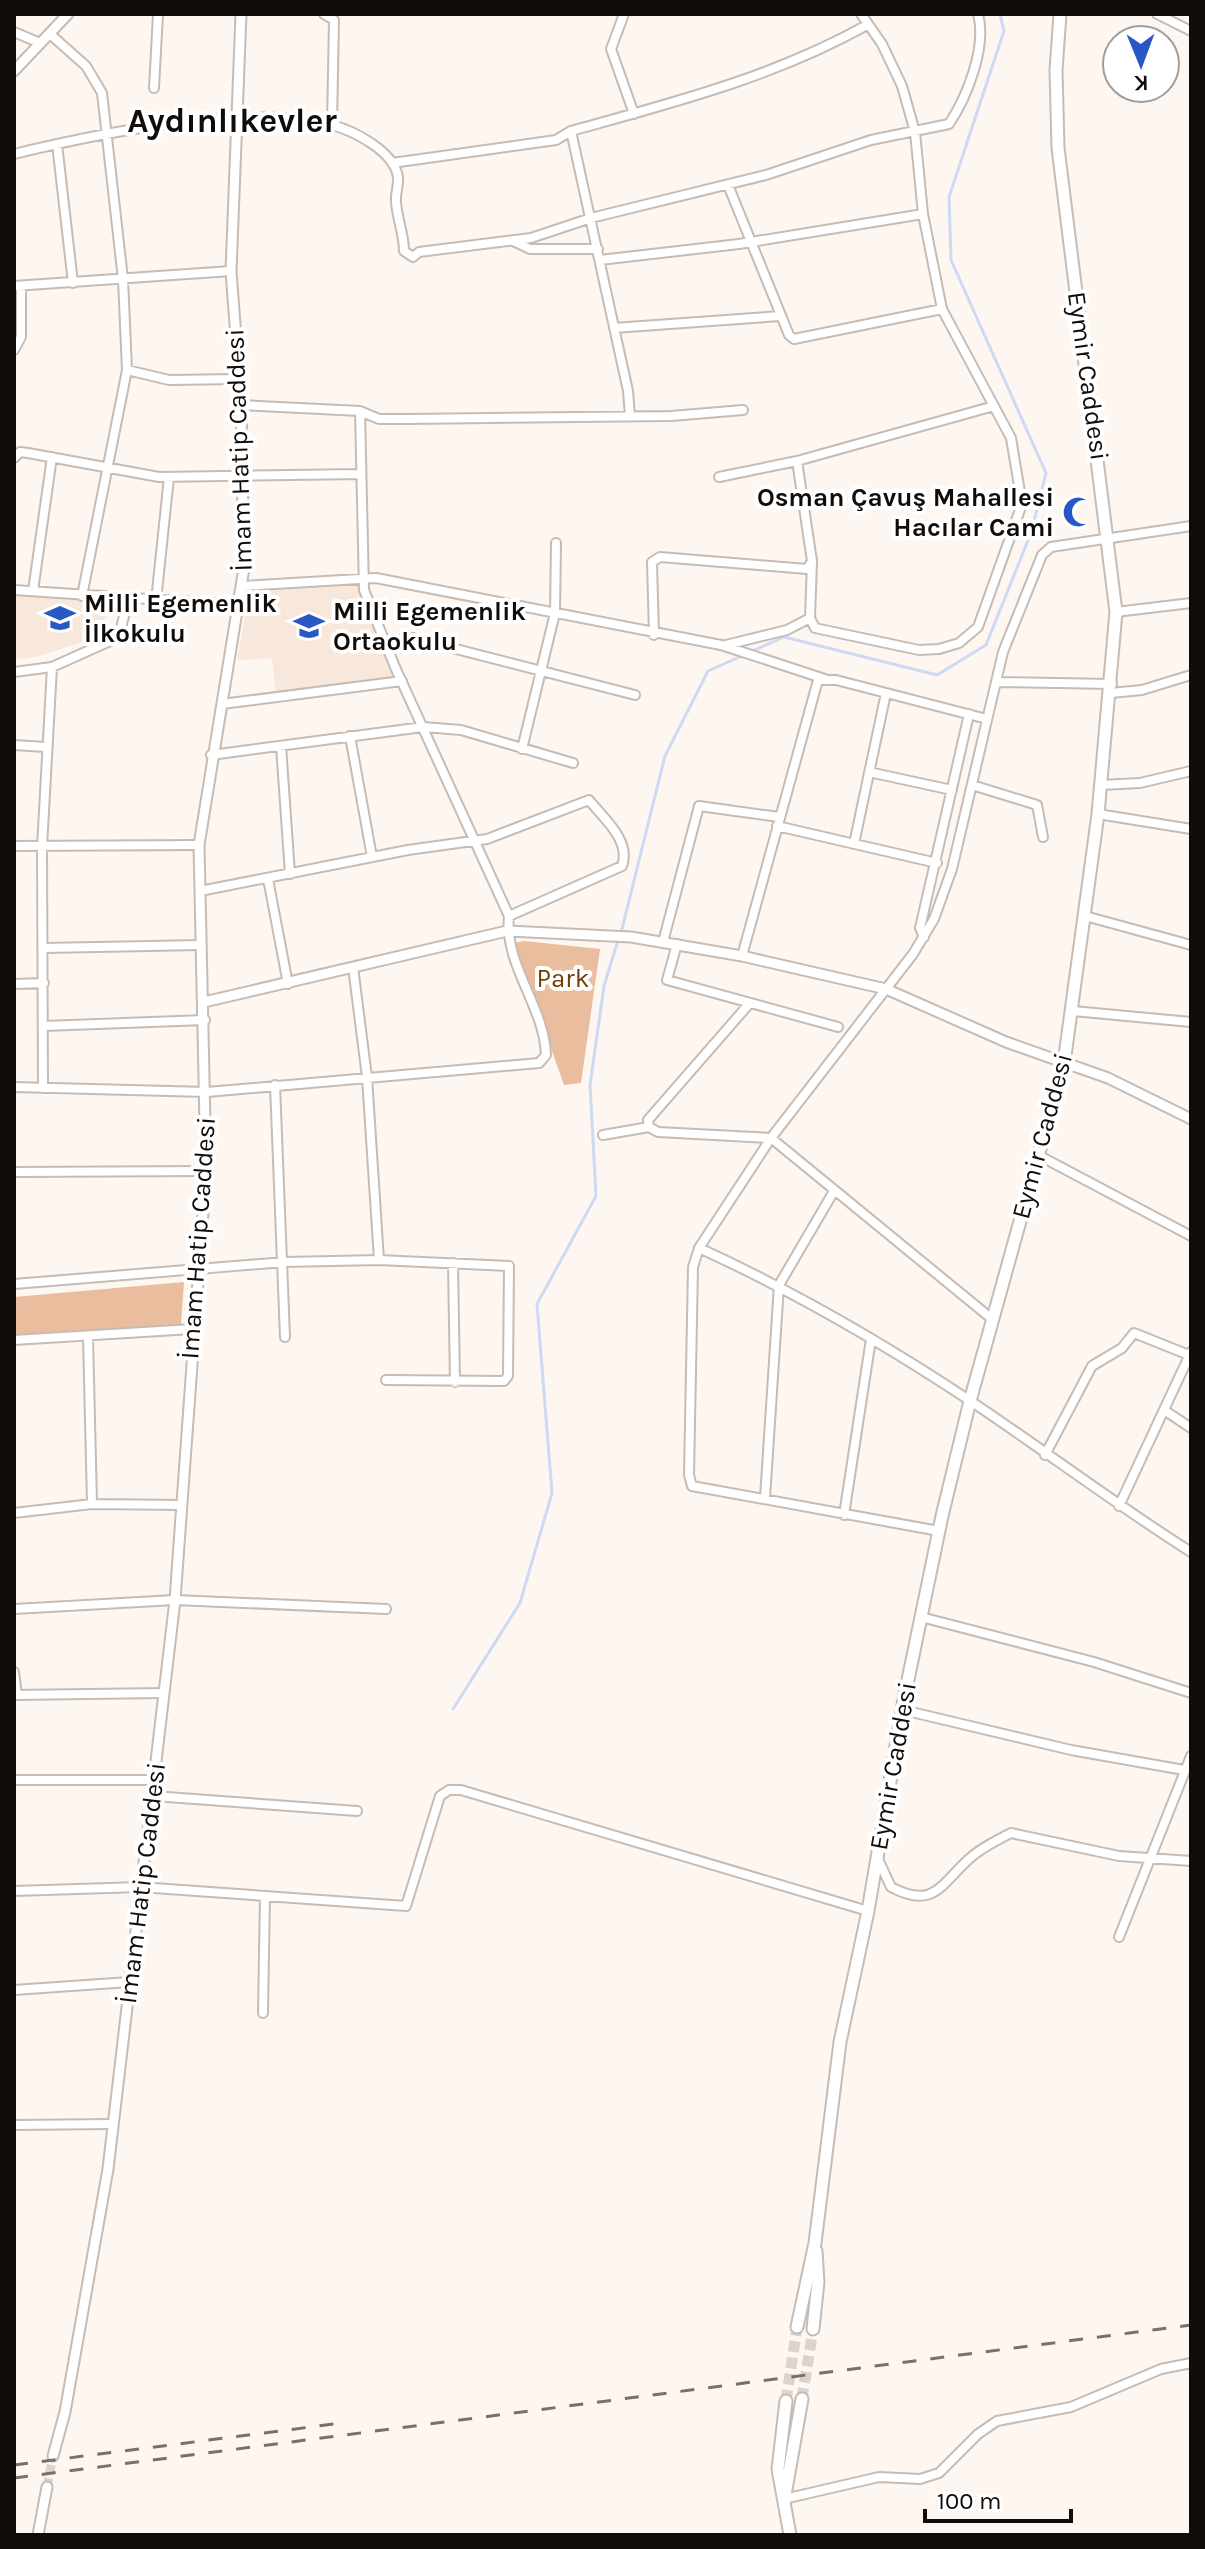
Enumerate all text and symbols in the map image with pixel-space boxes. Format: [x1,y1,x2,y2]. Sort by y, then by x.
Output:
north arrow [1101,24,1181,104]
text: K [1133,70,1149,96]
district label: Aydınlıkevler [127,101,337,141]
street label: Eymir Caddesi [1061,290,1115,462]
street label: İmam Hatip Caddesi [219,328,259,572]
place label: Osman Çavuş Mahallesi Hacılar Cami [757,482,1054,543]
mosque icon: Osman Çavuş Mahallesi Hacılar Cami [1061,495,1095,529]
place label: Milli Egemenlik İlkokulu [84,588,277,649]
place label: Milli Egemenlik Ortaokulu [333,596,526,657]
school or university icon: Milli Egemenlik İlkokulu [43,601,77,635]
school or university icon: Milli Egemenlik Ortaokulu [292,609,326,643]
park label: Park [537,963,589,994]
street label: Eymir Caddesi [1005,1050,1079,1222]
street label: İmam Hatip Caddesi [174,1116,222,1360]
street label: Eymir Caddesi [863,1680,923,1852]
street label: İmam Hatip Caddesi [112,1761,172,2005]
scale bar [925,2473,1071,2523]
text: 100 m [937,2487,1002,2515]

